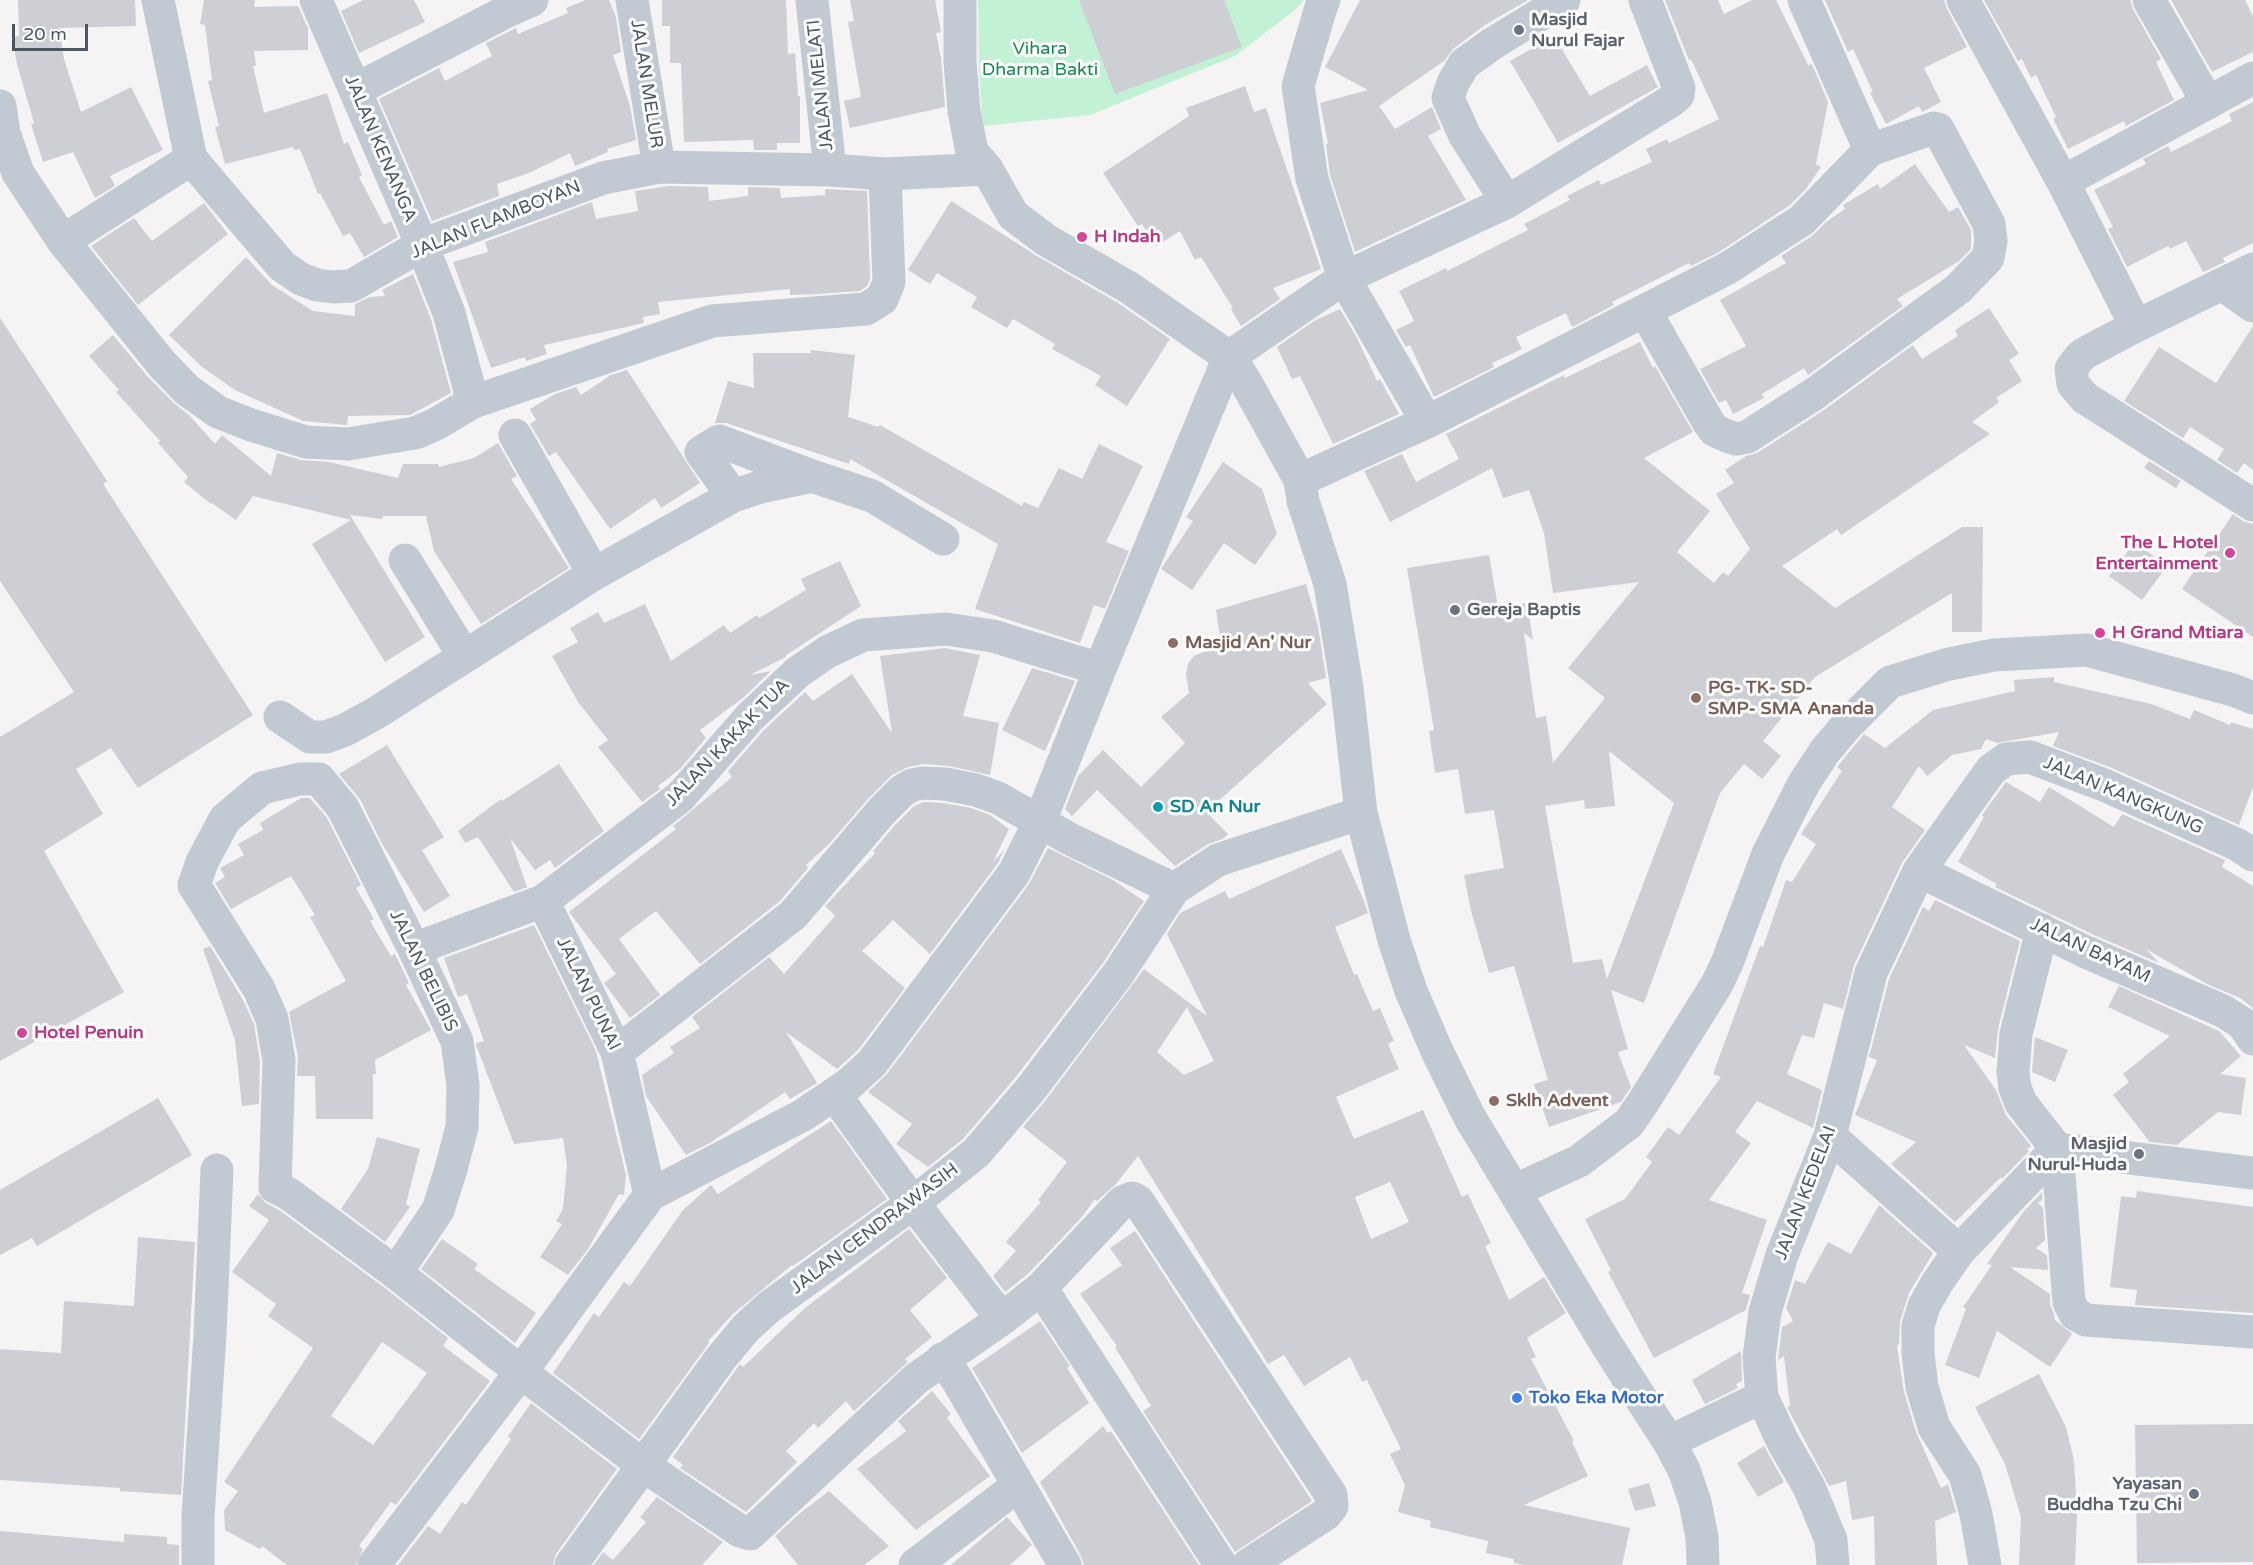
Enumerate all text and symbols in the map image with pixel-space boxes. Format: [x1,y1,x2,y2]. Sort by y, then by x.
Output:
place label: Masjid Nurul Fajar [1531,9,1624,52]
scale bar [15,12,92,50]
street label: JALAN MELUR [625,18,667,150]
street label: JALAN MELATI [803,18,839,152]
text: 20 m [23,23,67,45]
marker: Masjid Nurul Fajar [1512,23,1526,37]
park label: Vihara Dharma Bakti [982,38,1098,80]
street label: JALAN KENANGA [339,72,421,226]
street label: JALAN FLAMBOYAN [408,176,584,264]
place label: H Indah [1094,226,1161,248]
marker: H Indah [1075,230,1089,244]
place label: The L Hotel Entertainment [2095,532,2218,574]
marker: The L Hotel Entertainment [2223,546,2237,560]
place label: Gereja Baptis [1467,599,1581,621]
marker: Gereja Baptis [1448,603,1462,617]
place label: H Grand Mtiara [2112,622,2244,644]
marker: H Grand Mtiara [2093,626,2107,640]
place label: Masjid An' Nur [1185,632,1311,654]
marker: Masjid An' Nur [1166,636,1180,650]
street label: JALAN KAKAK TUA [662,675,794,811]
place label: PG- TK- SD- SMP- SMA Ananda [1708,677,1874,720]
marker: PG- TK- SD- SMP- SMA Ananda [1689,691,1703,705]
street label: JALAN KANGKUNG [2040,753,2206,839]
place label: SD An Nur [1170,796,1260,818]
marker: SD An Nur [1151,800,1165,814]
street label: JALAN BELIBIS [384,907,462,1035]
street label: JALAN BAYAM [2026,914,2154,988]
street label: JALAN PUNAI [551,934,625,1054]
place label: Hotel Penuin [34,1022,144,1044]
marker: Hotel Penuin [15,1026,29,1040]
place label: Sklh Advent [1506,1090,1609,1112]
marker: Sklh Advent [1487,1094,1501,1108]
street label: JALAN KEDELAI [1771,1123,1841,1263]
place label: Masjid Nurul-Huda [2027,1133,2127,1176]
marker: Masjid Nurul-Huda [2132,1147,2146,1161]
street label: JALAN CENDRAWASIH [787,1159,963,1299]
place label: Toko Eka Motor [1529,1387,1664,1409]
marker: Toko Eka Motor [1510,1391,1524,1405]
place label: Yayasan Buddha Tzu Chi [2047,1473,2182,1516]
marker: Yayasan Buddha Tzu Chi [2187,1487,2201,1501]

